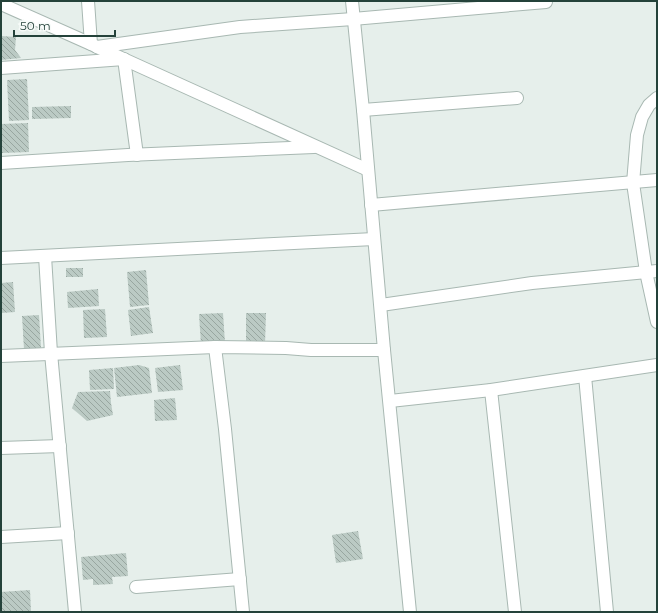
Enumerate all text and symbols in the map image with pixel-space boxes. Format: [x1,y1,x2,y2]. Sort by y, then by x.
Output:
scale bar [14,12,115,38]
text: 50 m [20,18,51,33]

